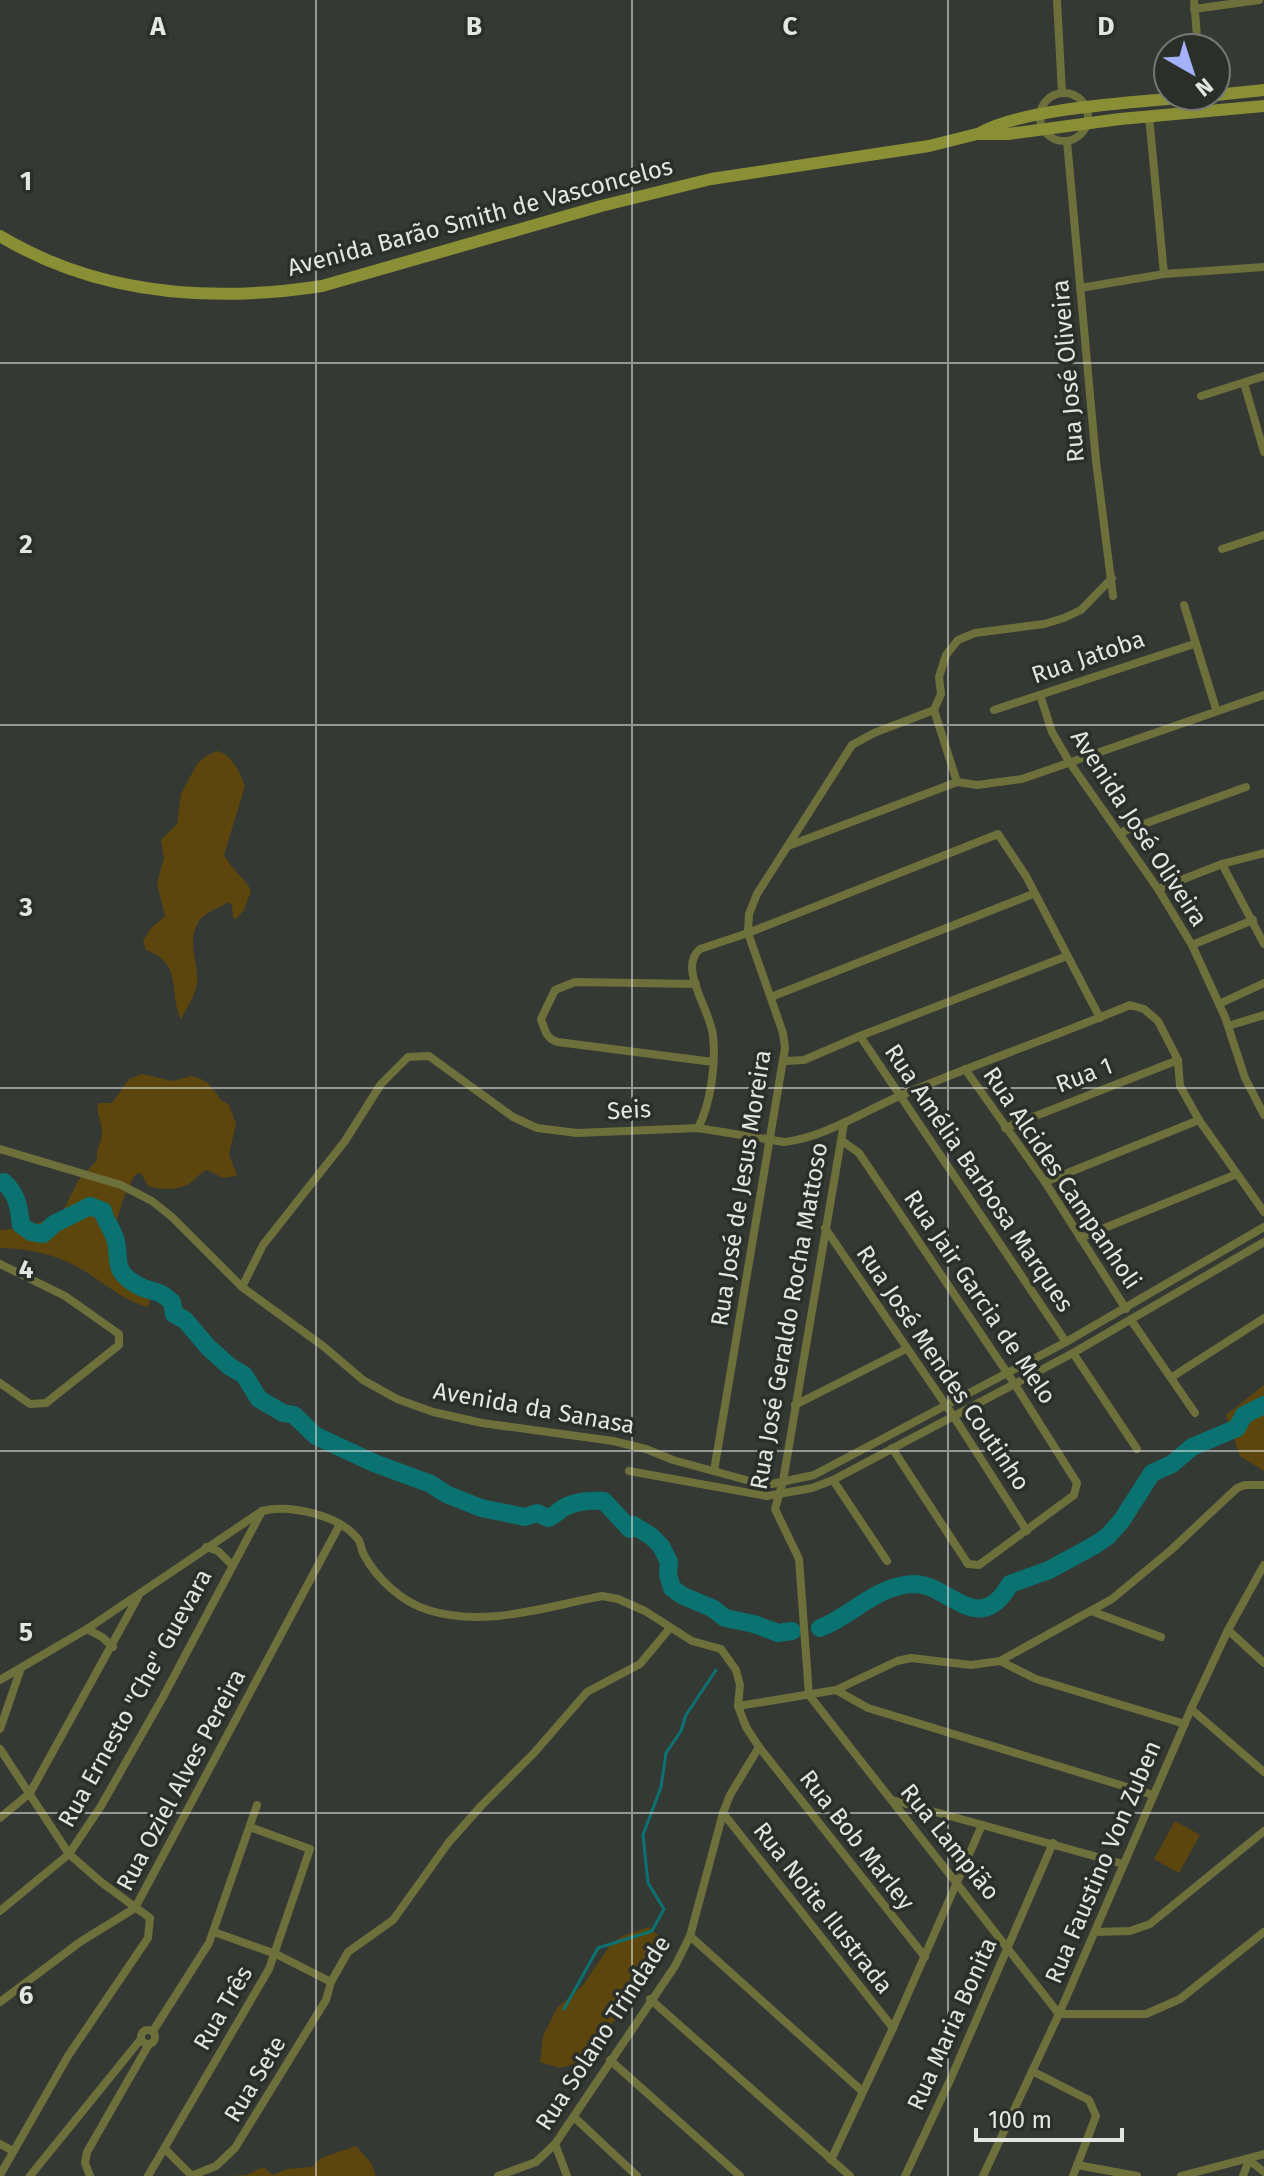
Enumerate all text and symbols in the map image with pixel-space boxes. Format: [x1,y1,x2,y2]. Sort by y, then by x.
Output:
text: A [149,11,166,42]
text: B [466,11,482,42]
text: C [783,11,798,42]
text: D [1098,11,1115,42]
north arrow [1152,32,1232,112]
text: N [1190,72,1218,102]
street label: Avenida Barão Smith de Vasconcelos [284,152,676,282]
text: 1 [20,166,32,197]
street label: Rua José Oliveira [1046,278,1090,464]
text: 2 [19,529,33,560]
street label: Rua Jatoba [1028,625,1148,689]
street label: Avenida José Oliveira [1065,725,1213,931]
text: 3 [18,892,33,923]
street label: Rua Amélia Barbosa Marques [879,1039,1079,1317]
street label: Rua José de Jesus Moreira [705,1048,777,1328]
street label: Rua 1 [1052,1051,1116,1099]
street label: Rua Alcides Campanholi [977,1062,1147,1294]
street label: Seis [606,1095,652,1125]
street label: Rua José Geraldo Rocha Mattoso [745,1140,833,1492]
street label: Rua Jair Garcia de Melo [898,1185,1062,1409]
street label: Rua José Mendes Coutinho [851,1240,1035,1496]
text: 4 [19,1254,34,1285]
street label: Avenida da Sanasa [431,1377,637,1439]
street label: Rua Ernesto "Che" Guevara [52,1564,218,1832]
text: 5 [19,1617,33,1648]
street label: Rua Oziel Alves Pereira [111,1664,251,1896]
street label: Rua Faustino Von Zuben [1039,1736,1167,1988]
street label: Rua Bob Marley [794,1764,920,1916]
street label: Rua Lampião [895,1778,1005,1906]
street label: Rua Noite Ilustrada [747,1817,899,1999]
street label: Rua Solano Trindade [530,1931,676,2135]
street label: Rua Maria Bonita [901,1933,1003,2115]
street label: Rua Três [188,1961,258,2055]
text: 6 [19,1980,34,2011]
street label: Rua Sete [218,2031,292,2127]
scale bar [976,2092,1122,2142]
text: 100 m [988,2106,1052,2134]

